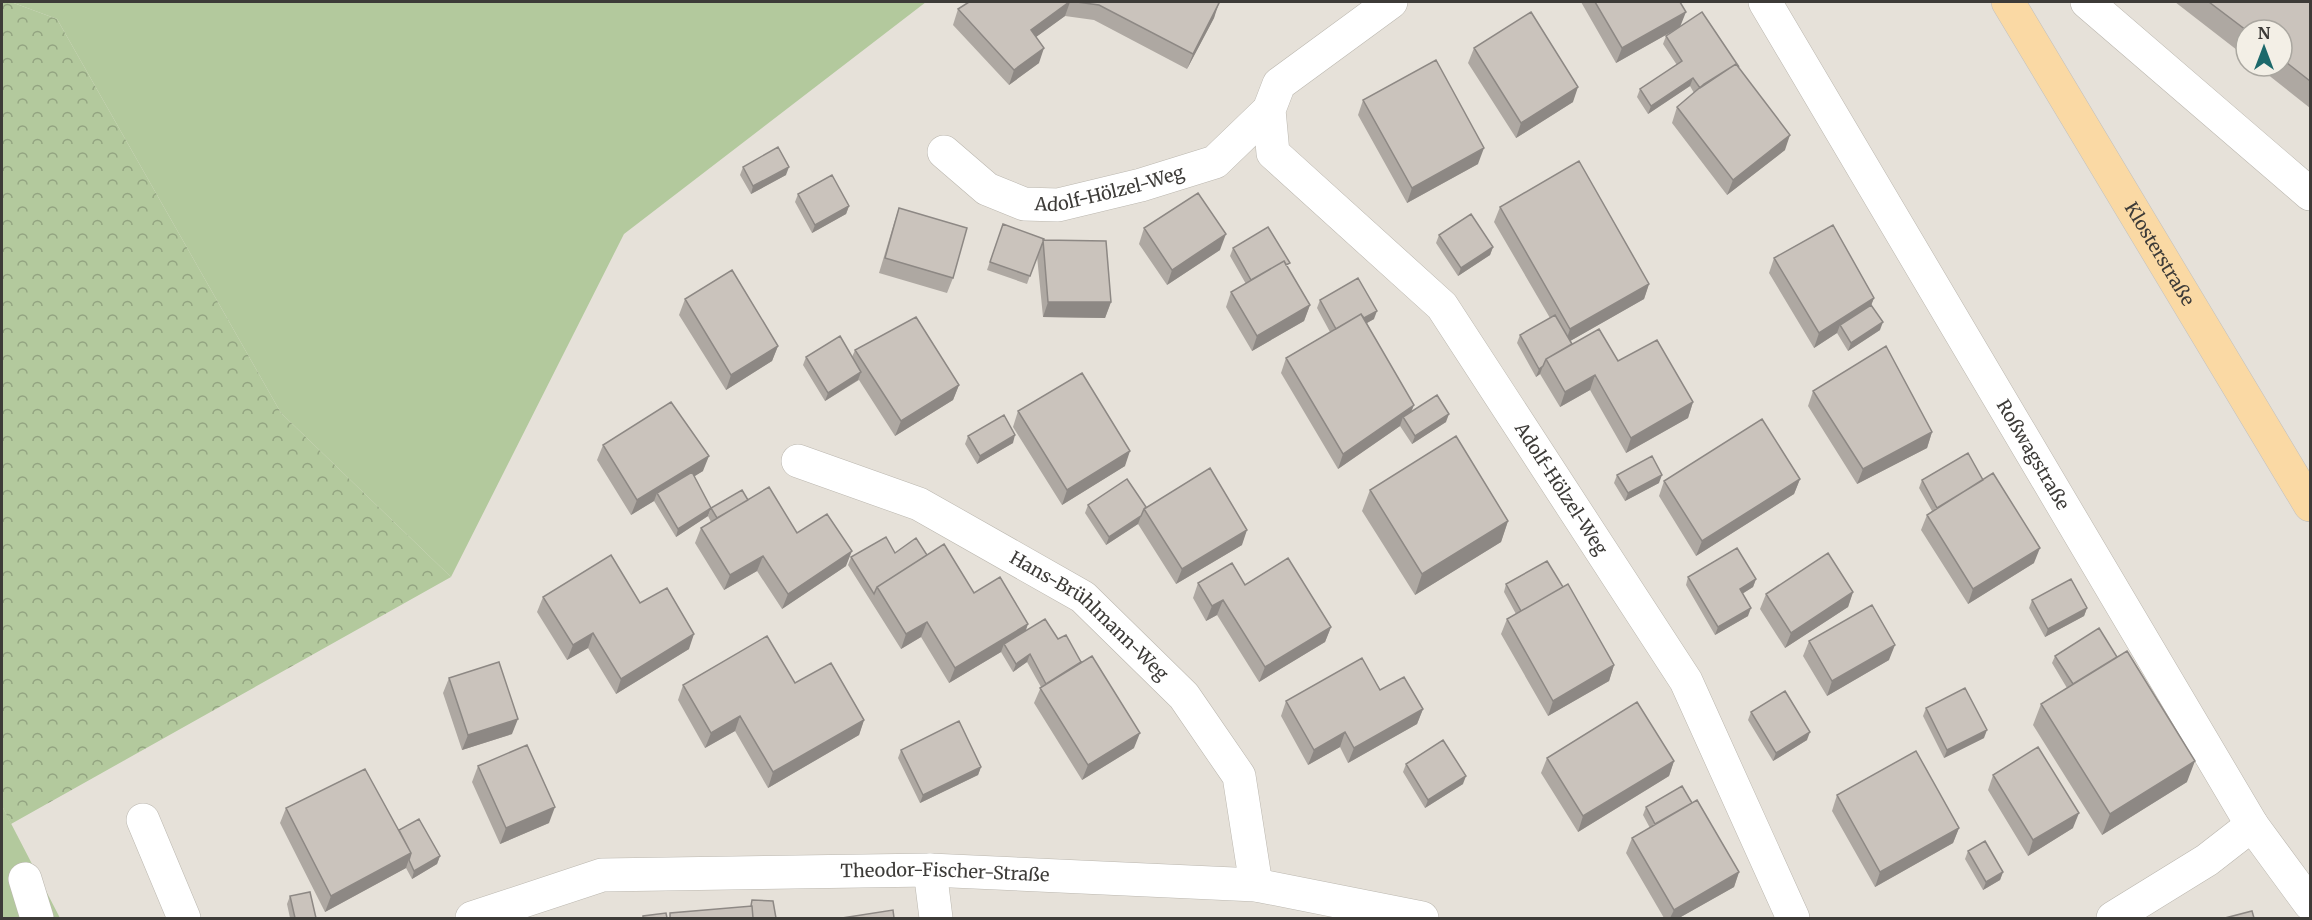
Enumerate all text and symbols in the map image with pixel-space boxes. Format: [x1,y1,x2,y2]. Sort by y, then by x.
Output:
north arrow [2234,18,2294,78]
text: N [2258,23,2271,43]
street label: Adolf-Hölzel-Weg [1033,160,1187,216]
street label: Klosterstraße [2120,198,2200,310]
street label: Roßwagstraße [1992,395,2075,514]
street label: Adolf-Hölzel-Weg [1509,417,1613,559]
street label: Hans-Brühlmann-Weg [1006,546,1173,685]
street label: Theodor-Fischer-Straße [840,858,1050,886]

